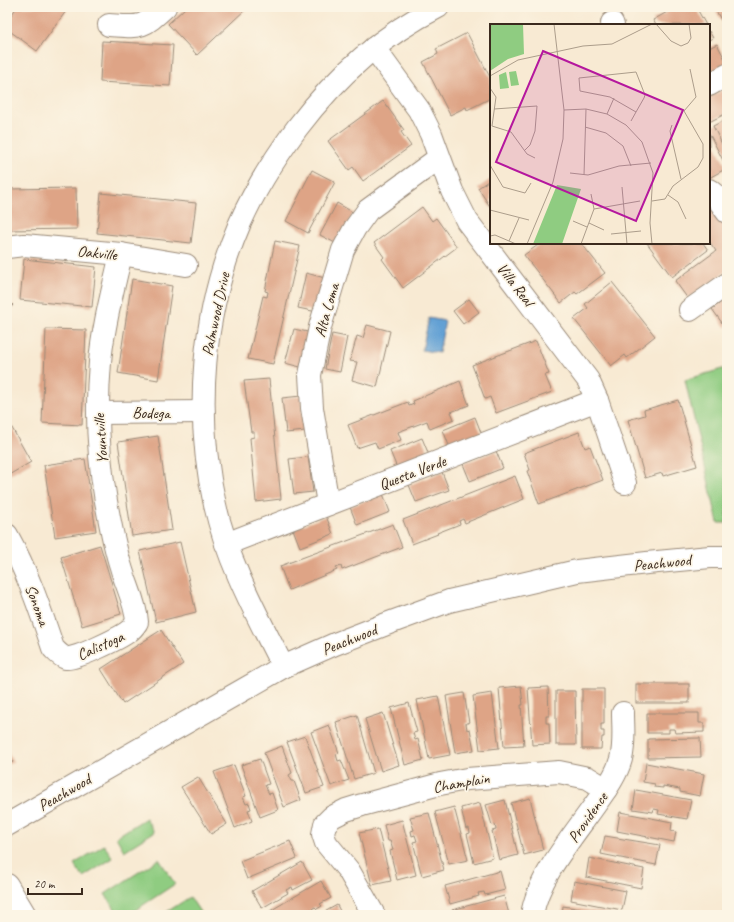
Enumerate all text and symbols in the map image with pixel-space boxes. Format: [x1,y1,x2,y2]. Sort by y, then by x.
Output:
inset map [490,24,710,244]
street label: Oakville [76,241,119,265]
street label: Villa Real [492,259,540,313]
street label: Palmwood Drive [197,269,235,358]
street label: Alta Loma [310,280,345,339]
street label: Bodega [132,403,171,423]
street label: Yountville [89,411,113,465]
street label: Questa Verde [376,450,450,495]
street label: Peachwood [632,550,694,576]
street label: Sonoma [20,582,54,630]
street label: Peachwood [319,619,382,660]
street label: Calistoga [74,626,128,665]
street label: Peachwood [35,768,97,816]
street label: Champlain [431,768,492,798]
street label: Providence [563,787,613,847]
scale bar [28,870,82,896]
text: 20 m [34,876,56,892]

